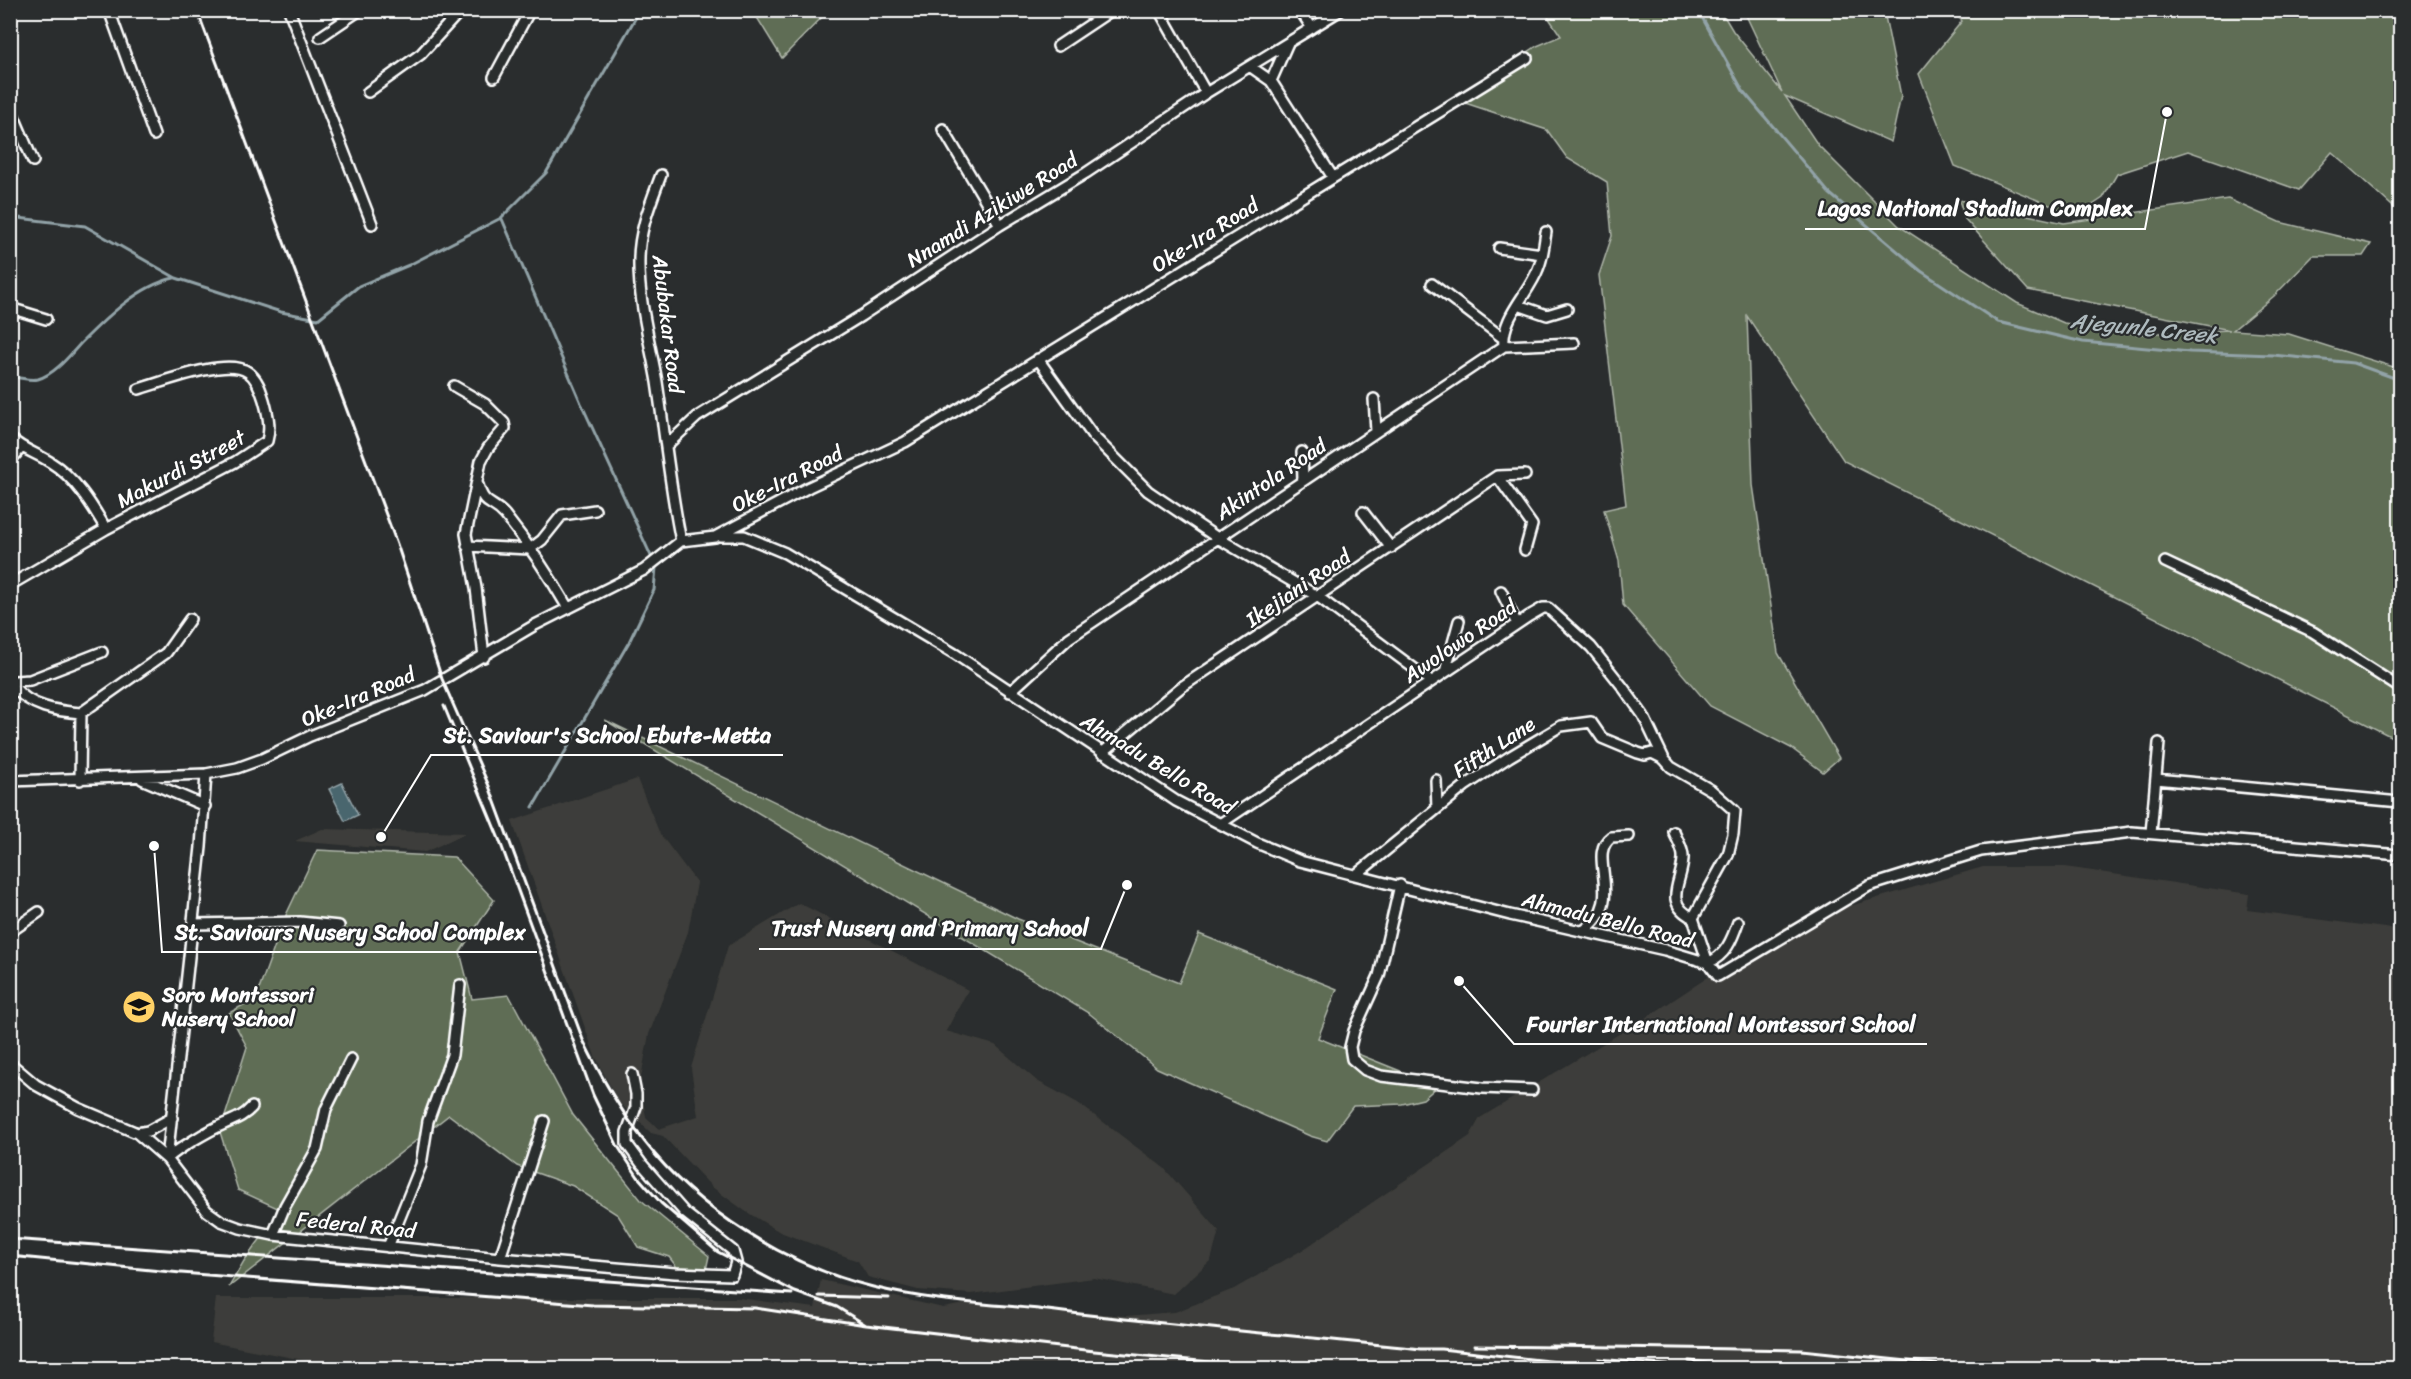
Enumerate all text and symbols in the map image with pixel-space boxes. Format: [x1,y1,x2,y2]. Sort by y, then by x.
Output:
street label: Nnamdi Azikiwe Road [898,141,1087,278]
street label: Oke-Ira Road [1144,186,1268,283]
callout: Lagos National Stadium Complex [1805,189,2145,229]
text: Lagos National Stadium Complex [1818,189,2133,228]
street label: Abubakar Road [641,252,696,397]
water label: Ajegunle Creek [2068,301,2221,355]
street label: Makurdi Street [109,418,254,519]
street label: Akintola Road [1206,426,1336,531]
street label: Oke-Ira Road [724,434,851,523]
street label: Ikejiani Road [1236,537,1360,638]
street label: Awolowo Road [1394,588,1527,694]
street label: Oke-Ira Road [295,655,423,738]
street label: Ahmadu Bello Road [1072,702,1245,827]
street label: Fifth Lane [1445,706,1543,788]
callout: St. Saviour's School Ebute-Metta [431,715,783,755]
text: St. Saviour's School Ebute-Metta [442,716,772,755]
street label: Ahmadu Bello Road [1517,880,1700,960]
callout: Trust Nusery and Primary School [759,909,1101,949]
text: Trust Nusery and Primary School [771,909,1089,948]
callout: St. Saviours Nusery School Complex [162,912,537,952]
text: St. Saviours Nusery School Complex [173,913,526,952]
place label: Soro Montessori Nusery School [161,976,315,1038]
school or university icon: Soro Montessori Nusery School [121,989,157,1025]
callout: Fourier International Montessori School [1514,1004,1927,1044]
text: Fourier International Montessori School [1526,1005,1917,1044]
street label: Federal Road [294,1200,419,1250]

